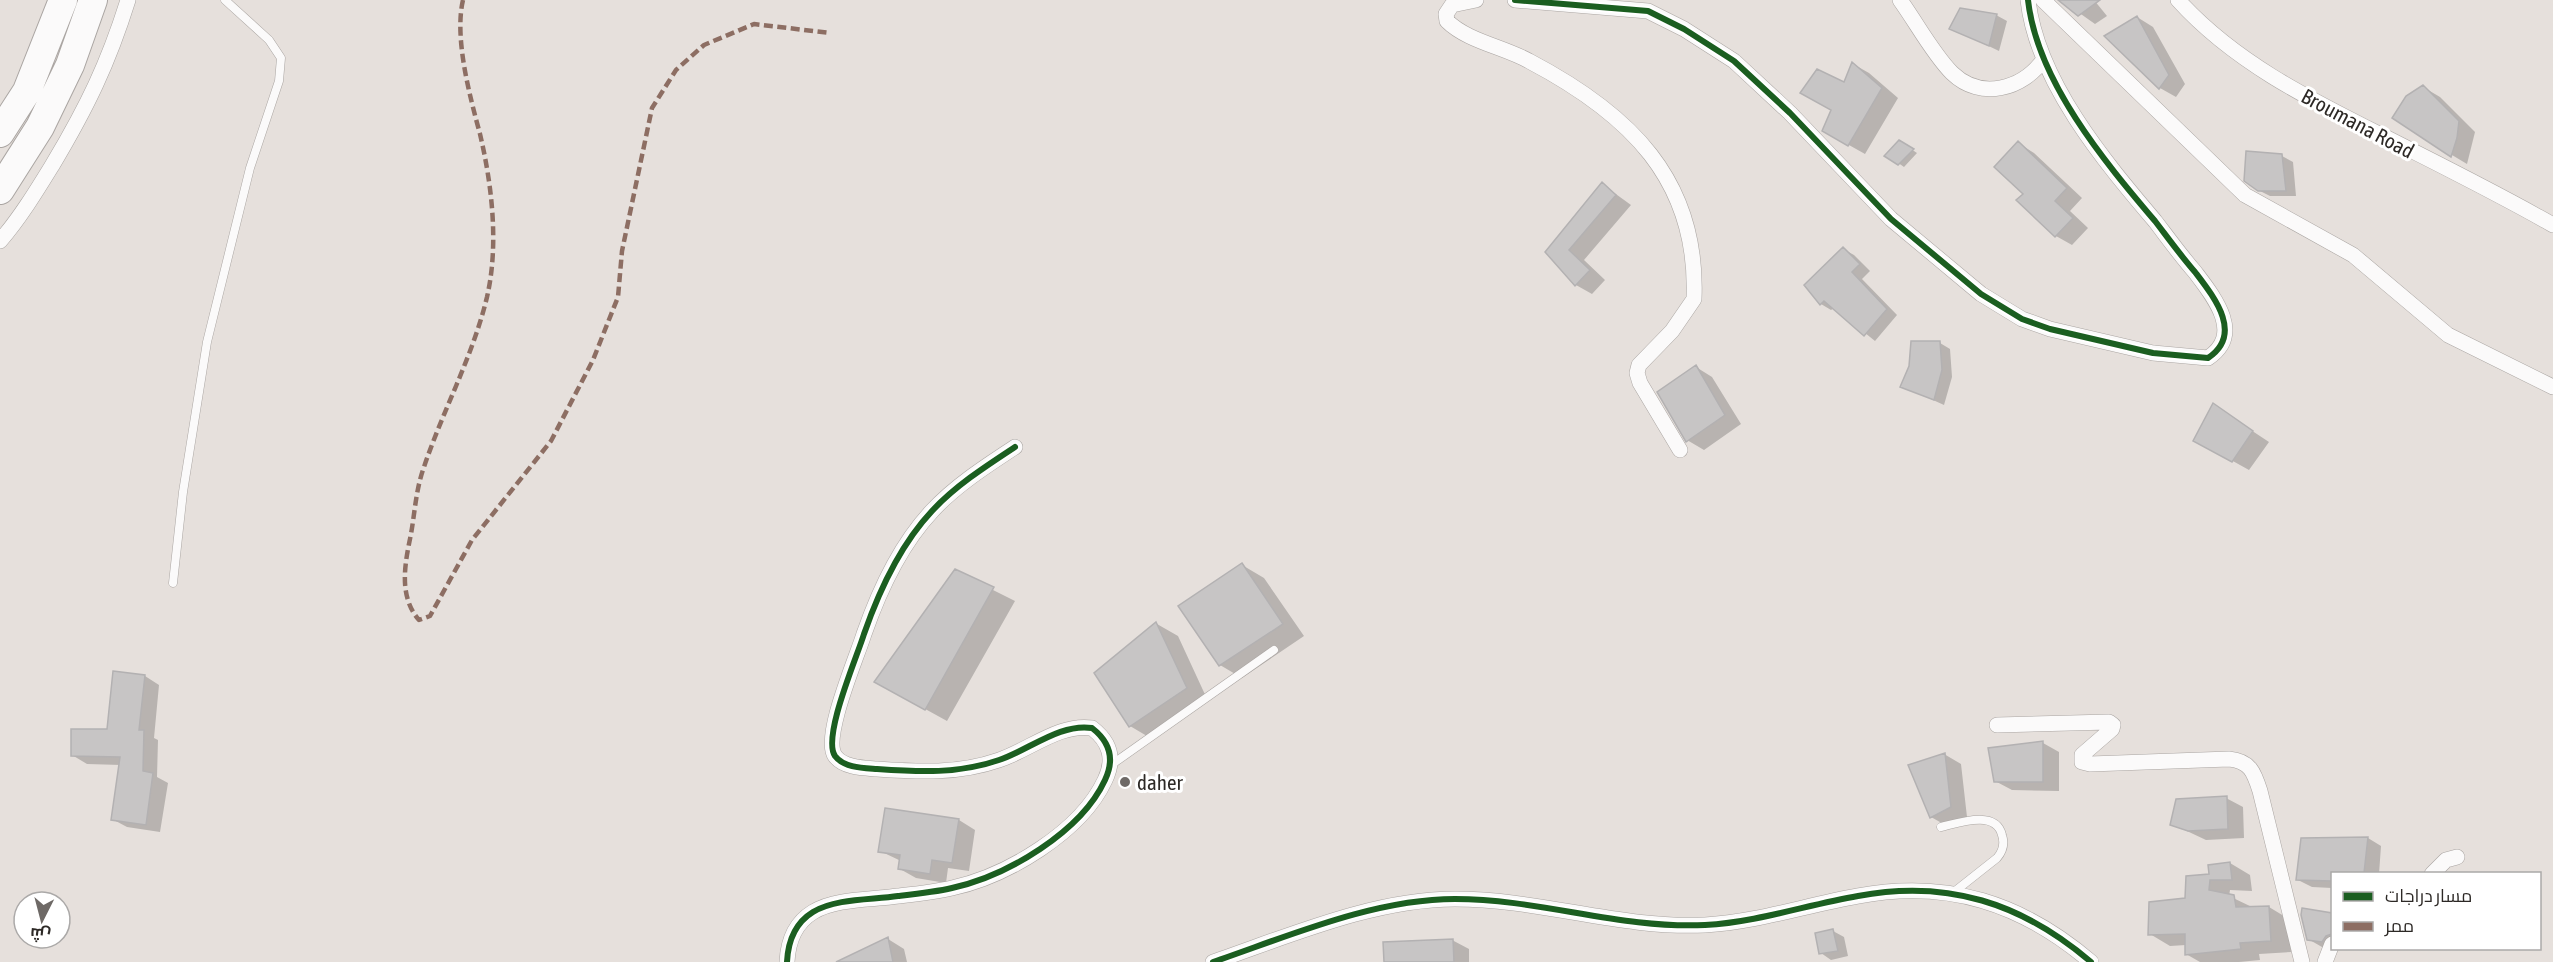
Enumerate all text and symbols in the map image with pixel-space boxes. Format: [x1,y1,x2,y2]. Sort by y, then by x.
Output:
street label: Broumana Road [2298,83,2418,163]
place label: daher [1137,770,1183,794]
marker: daher [1118,775,1132,789]
legend [2331,872,2541,950]
text: مسار دراجات [2385,885,2472,907]
north arrow [12,890,72,950]
text: ممر [2384,915,2414,937]
text: ش [29,924,52,945]

